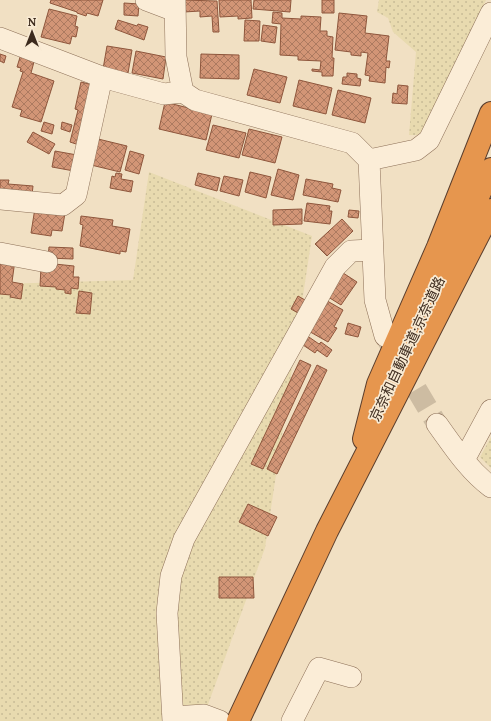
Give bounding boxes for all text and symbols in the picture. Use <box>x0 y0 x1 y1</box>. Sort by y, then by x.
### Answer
north arrow <box>12 12 52 52</box>
text: N <box>28 15 37 29</box>
street label: 京奈和自動車道;京奈道路 <box>366 274 448 424</box>

